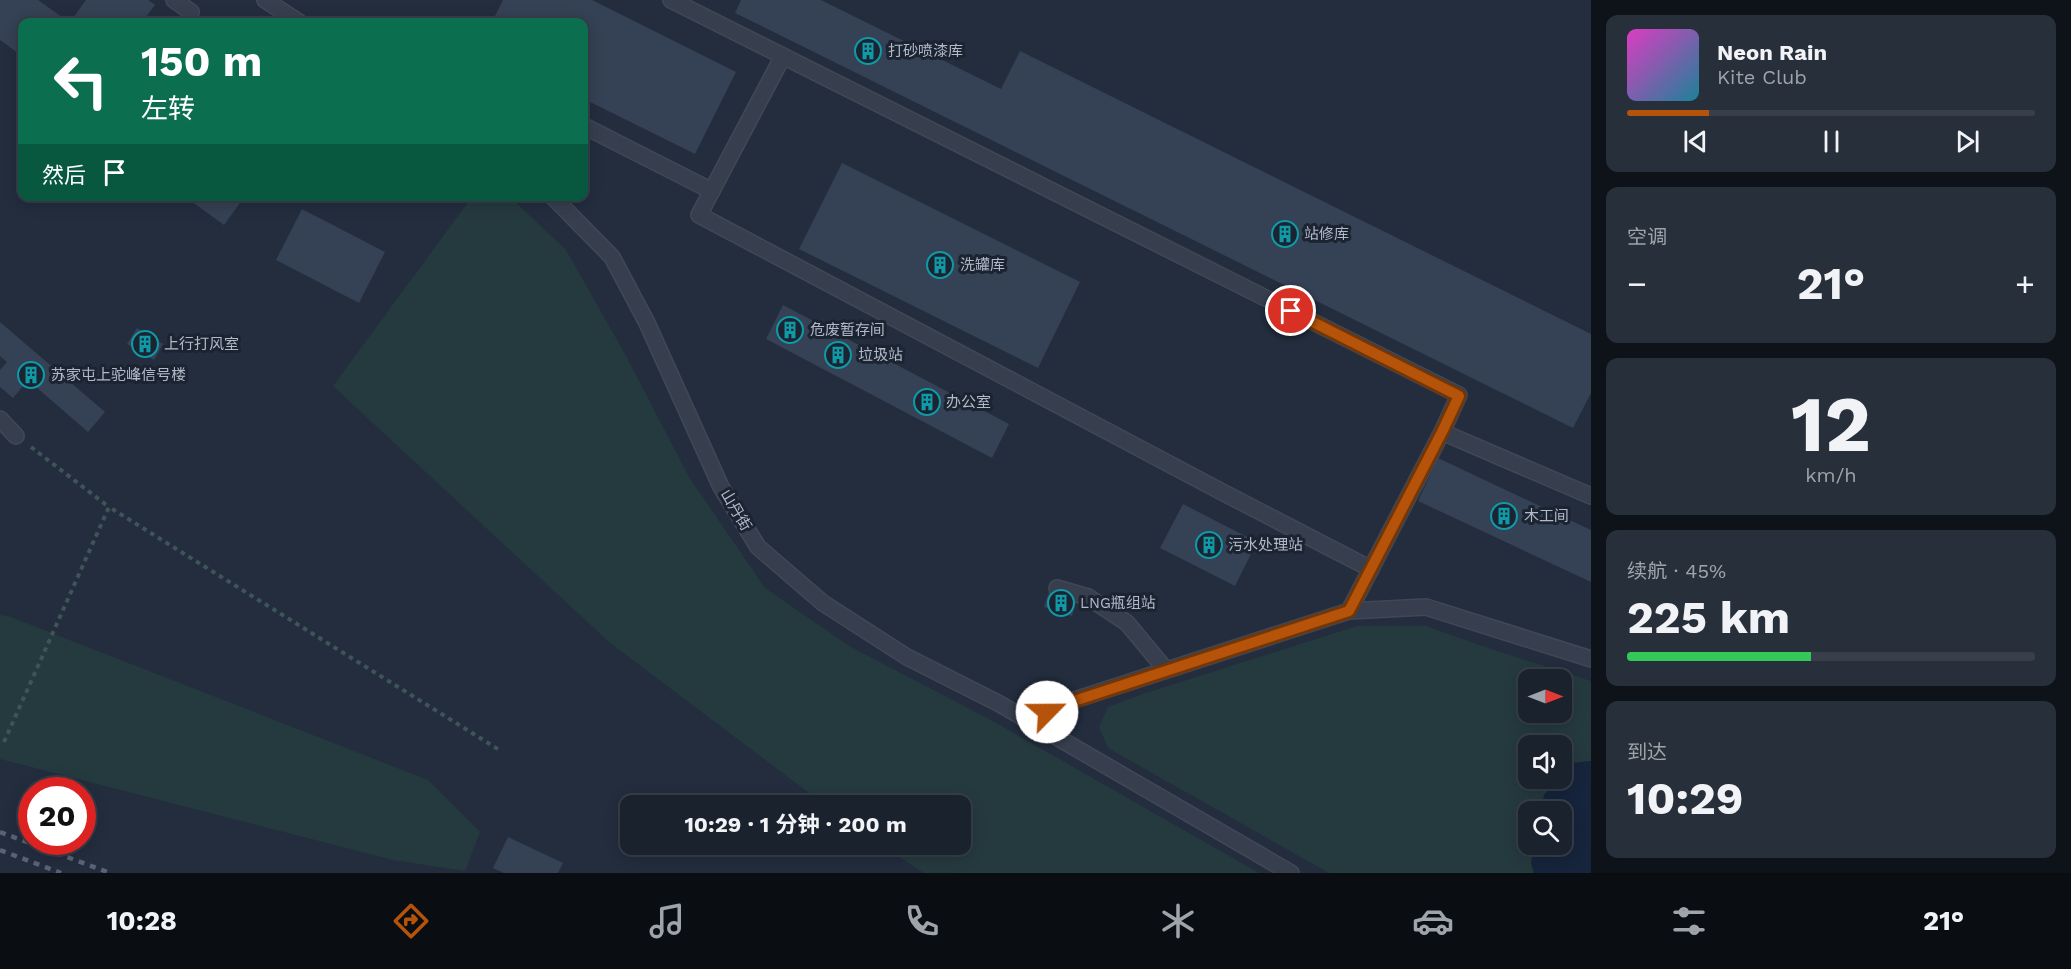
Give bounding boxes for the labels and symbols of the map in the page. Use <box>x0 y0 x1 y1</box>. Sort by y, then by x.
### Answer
building icon: 打砂喷漆库 <box>853 36 883 66</box>
place label: 打砂喷漆库 <box>888 42 963 60</box>
building icon: 站修库 <box>1270 219 1300 249</box>
place label: 站修库 <box>1304 225 1349 243</box>
building icon: 洗罐库 <box>925 250 955 280</box>
place label: 洗罐库 <box>960 256 1005 274</box>
pin <box>1265 285 1316 336</box>
building icon: 危废暂存间 <box>775 315 805 345</box>
place label: 危废暂存间 <box>810 321 885 339</box>
building icon: 上行打风室 <box>130 329 160 359</box>
place label: 上行打风室 <box>164 335 239 353</box>
building icon: 垃圾站 <box>823 340 853 370</box>
place label: 垃圾站 <box>858 346 903 364</box>
building icon: 苏家屯上驼峰信号楼 <box>16 360 46 390</box>
place label: 苏家屯上驼峰信号楼 <box>51 366 186 384</box>
building icon: 办公室 <box>912 387 942 417</box>
place label: 办公室 <box>946 393 991 411</box>
street label: 山丹街 <box>717 486 755 534</box>
building icon: 木工间 <box>1489 501 1519 531</box>
place label: 木工间 <box>1524 507 1569 525</box>
building icon: 污水处理站 <box>1194 530 1224 560</box>
place label: 污水处理站 <box>1228 536 1303 554</box>
building icon: LNG瓶组站 <box>1046 588 1076 618</box>
place label: LNG瓶组站 <box>1080 594 1156 612</box>
north arrow <box>1518 669 1572 723</box>
position arrow <box>1015 680 1079 744</box>
speed limit sign: 20 <box>18 777 96 855</box>

